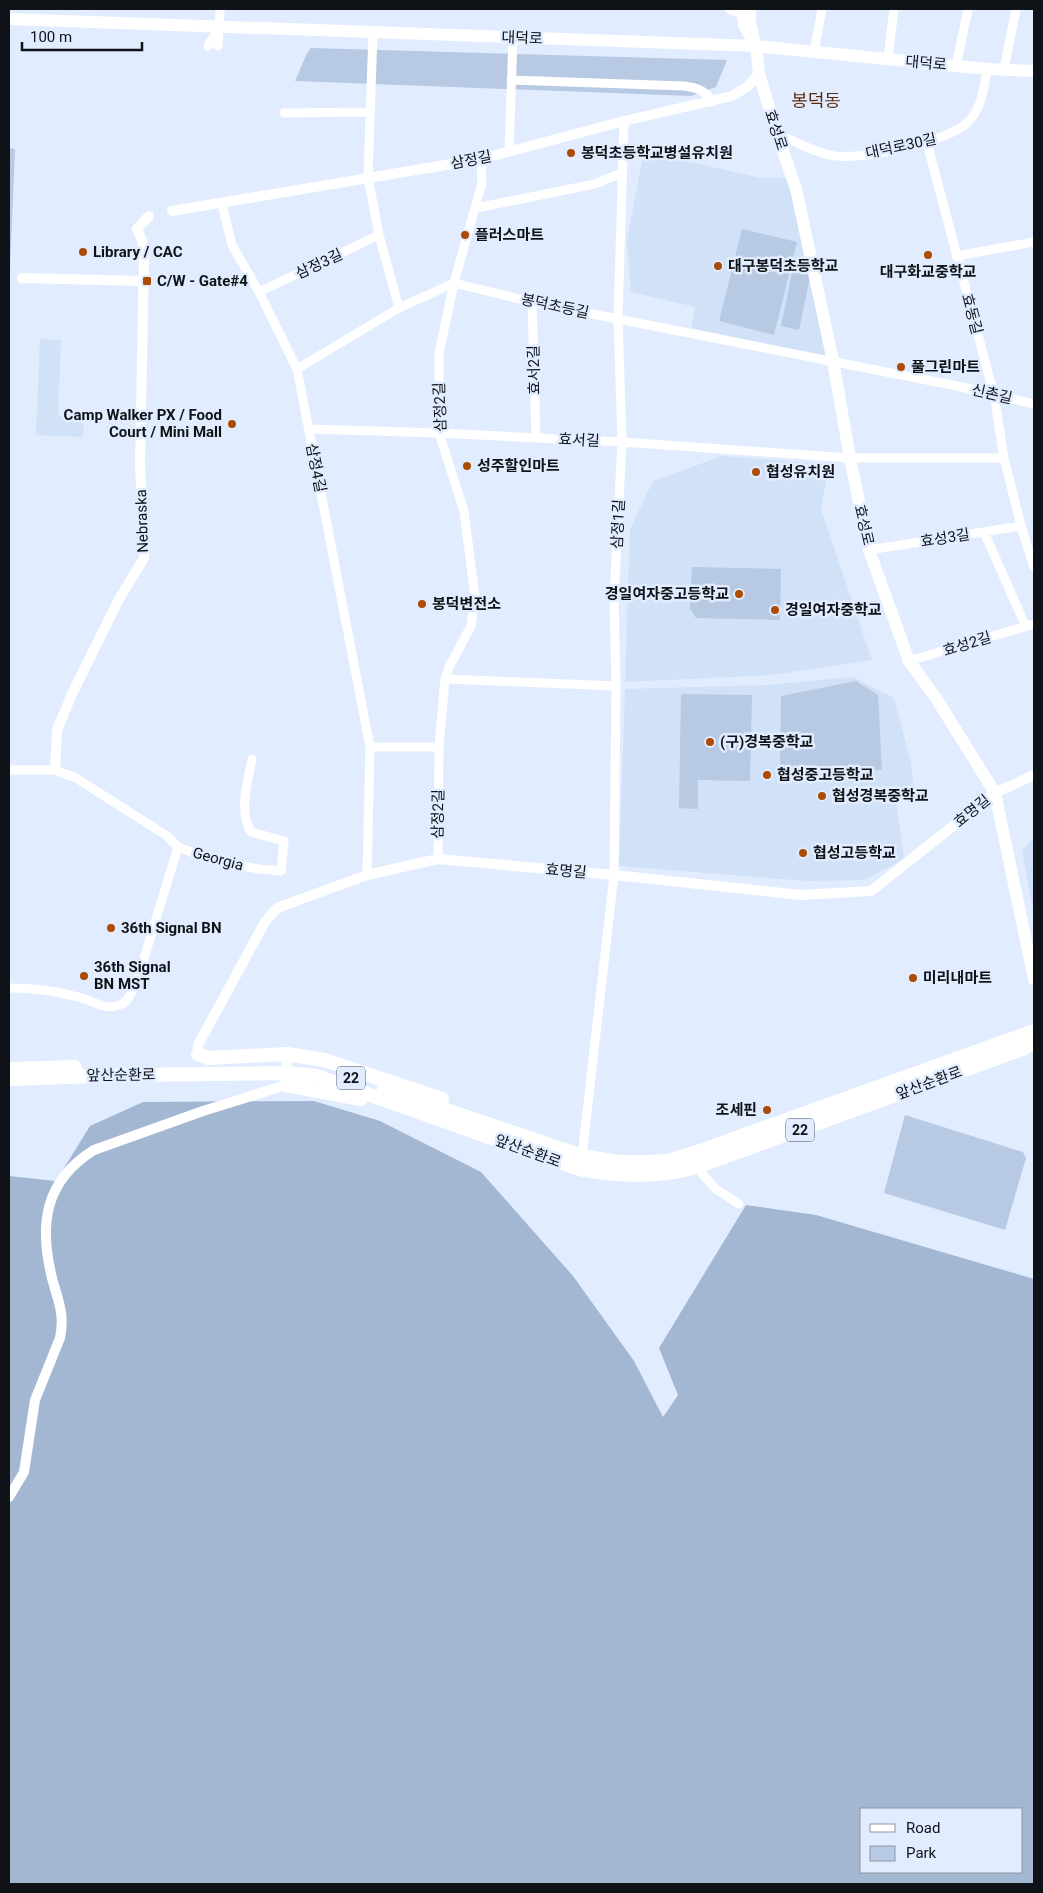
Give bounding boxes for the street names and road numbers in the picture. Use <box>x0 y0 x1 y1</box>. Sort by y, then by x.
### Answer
street label: 대덕로 <box>501 28 543 48</box>
street label: 대덕로 <box>905 52 947 74</box>
street label: 효성로 <box>761 108 791 152</box>
street label: 대덕로30길 <box>864 130 938 162</box>
street label: 삼정길 <box>449 147 493 173</box>
street label: 삼정3길 <box>293 245 345 283</box>
street label: 봉덕초등길 <box>519 290 591 322</box>
street label: 효동길 <box>958 292 986 336</box>
street label: 효서2길 <box>525 345 543 395</box>
street label: 신촌길 <box>970 381 1014 407</box>
street label: 삼정2길 <box>430 382 450 432</box>
street label: 효서길 <box>558 430 600 450</box>
street label: 삼정4길 <box>302 442 330 494</box>
street label: Nebraska <box>132 489 152 553</box>
street label: 삼정1길 <box>608 499 628 549</box>
street label: 효성로 <box>851 503 877 547</box>
street label: 효성3길 <box>919 525 971 551</box>
street label: 효성2길 <box>941 628 993 660</box>
street label: 삼정2길 <box>429 789 447 839</box>
street label: 효명길 <box>950 791 994 831</box>
street label: Georgia <box>191 844 245 874</box>
street label: 효명길 <box>545 860 587 882</box>
street label: 앞산순환로 <box>893 1063 965 1103</box>
street label: 앞산순환로 <box>86 1065 156 1085</box>
road number: 22 <box>337 1066 365 1090</box>
road number: 22 <box>786 1118 814 1142</box>
street label: 앞산순환로 <box>492 1131 564 1171</box>

